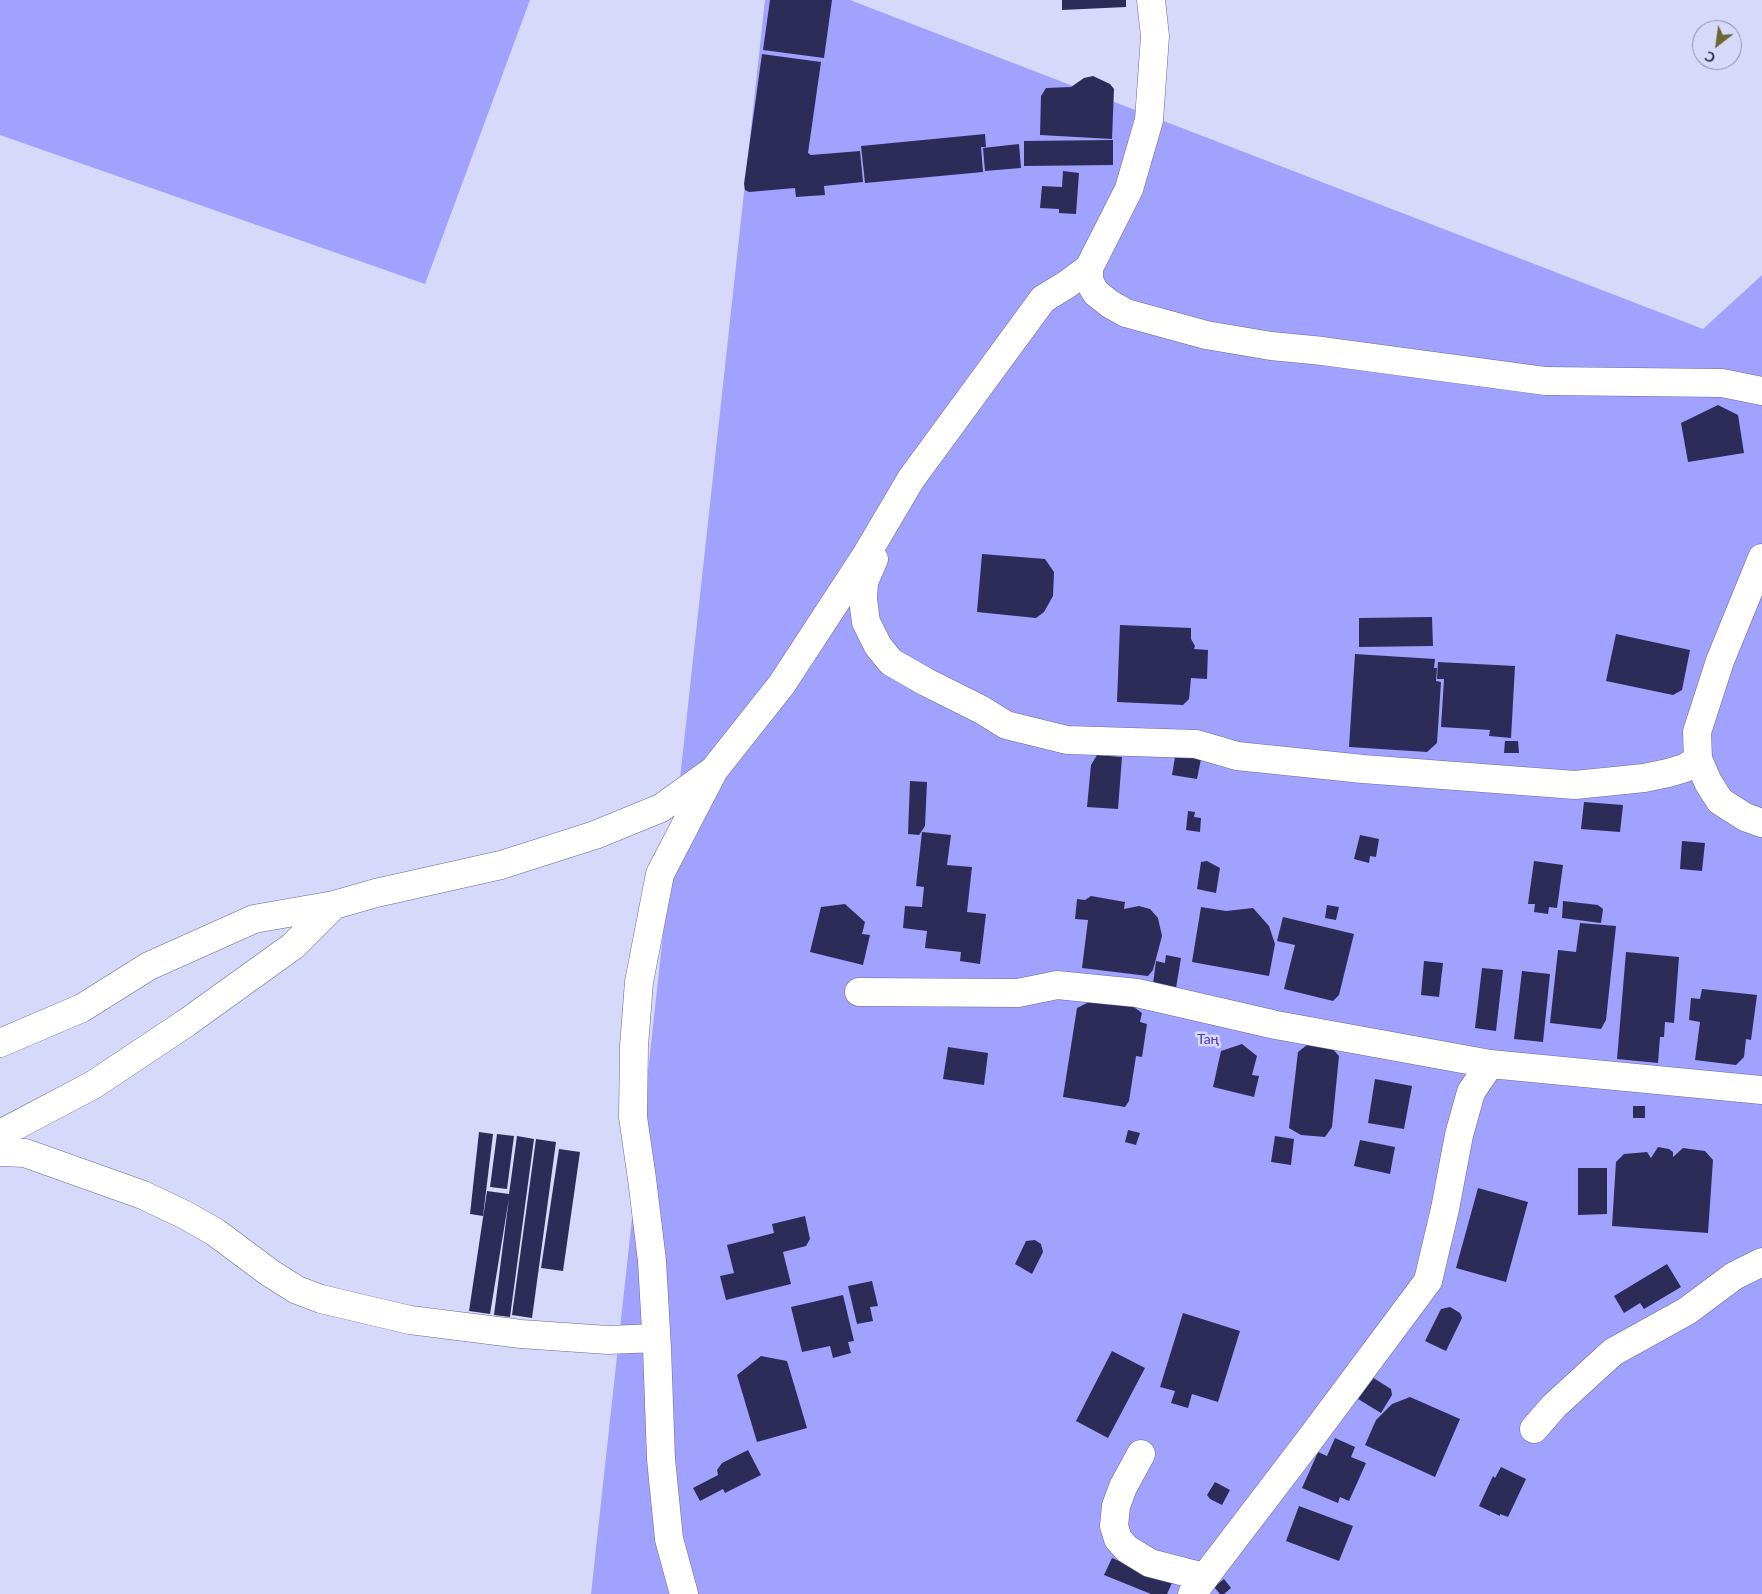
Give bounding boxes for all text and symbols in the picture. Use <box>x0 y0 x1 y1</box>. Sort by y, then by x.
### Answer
north arrow <box>1692 20 1742 70</box>
text: С <box>1701 48 1718 67</box>
park label: Таң <box>1197 1031 1219 1047</box>

